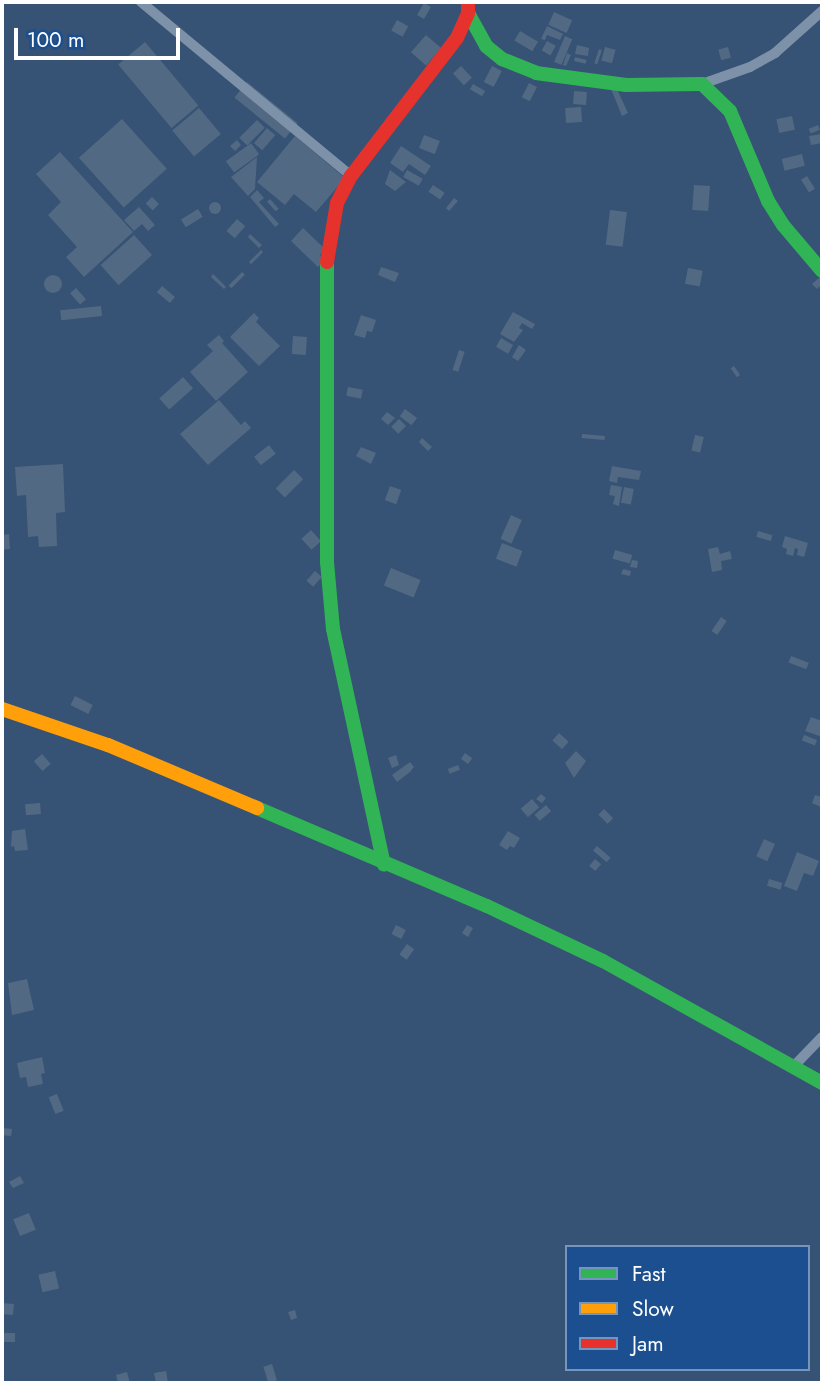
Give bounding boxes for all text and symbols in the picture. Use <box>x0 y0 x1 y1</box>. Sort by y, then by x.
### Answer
scale bar <box>18 14 184 58</box>
text: 100 m <box>27 25 84 55</box>
legend <box>565 1245 810 1371</box>
text: Fast <box>632 1259 665 1289</box>
text: Slow <box>632 1294 674 1324</box>
text: Jam <box>632 1329 664 1359</box>

